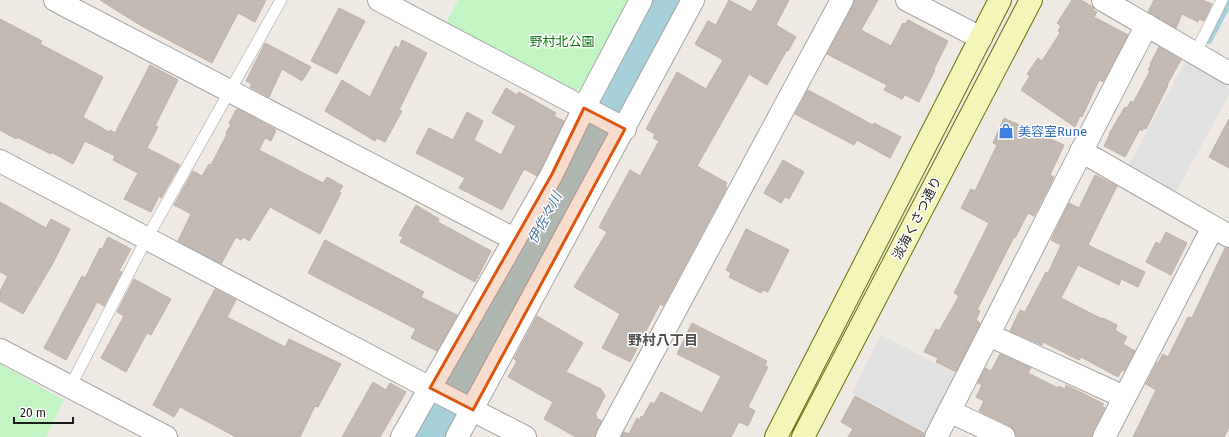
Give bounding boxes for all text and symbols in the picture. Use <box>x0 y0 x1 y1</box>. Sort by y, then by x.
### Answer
park label: 野村北公園 <box>529 34 595 49</box>
shop icon: 美容室Rune <box>997 122 1015 140</box>
place label: 美容室Rune <box>1018 124 1087 139</box>
street label: 淡海くさつ通り <box>890 174 944 262</box>
water label: 伊佐々川 <box>524 188 567 247</box>
district label: 野村八丁目 <box>628 332 698 349</box>
scale bar <box>14 399 73 425</box>
text: 20 m <box>20 406 46 420</box>

